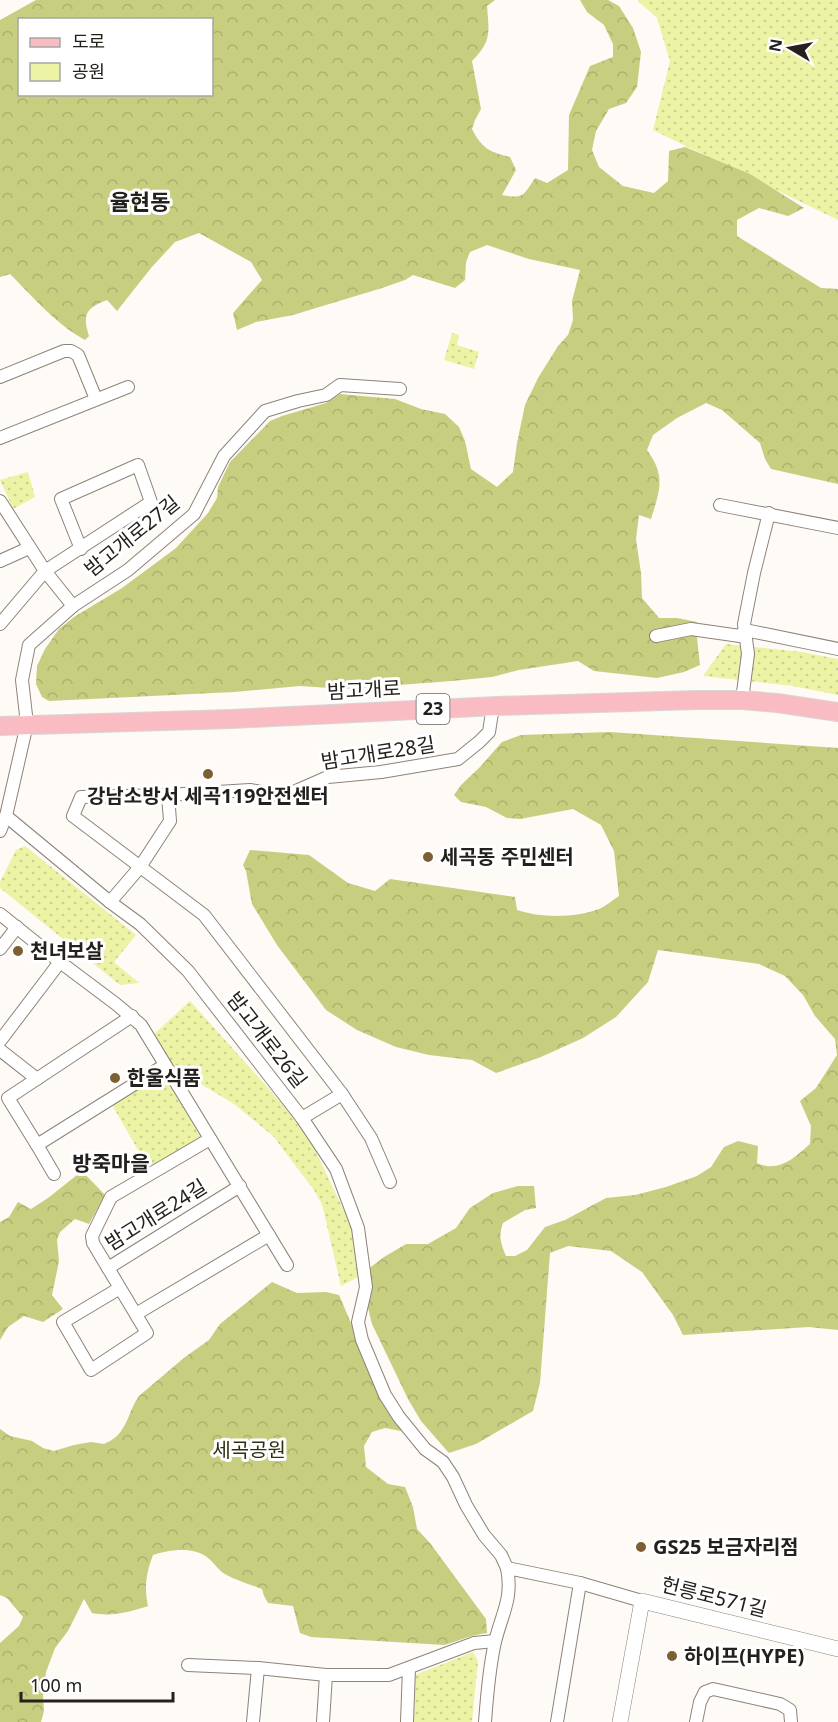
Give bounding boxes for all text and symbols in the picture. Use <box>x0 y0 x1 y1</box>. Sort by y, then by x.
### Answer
legend <box>18 18 213 96</box>
north arrow <box>760 18 820 78</box>
text: 도로 <box>72 29 105 53</box>
text: N <box>763 37 787 54</box>
text: 공원 <box>72 59 105 83</box>
district label: 율현동 <box>110 186 170 216</box>
street label: 밤고개로27길 <box>79 489 185 582</box>
street label: 밤고개로 <box>327 674 401 705</box>
road number: 23 <box>416 694 450 724</box>
street label: 밤고개로28길 <box>319 730 437 775</box>
marker: 강남소방서 세곡119안전센터 <box>201 767 215 781</box>
place label: 강남소방서 세곡119안전센터 <box>87 782 329 809</box>
place label: 세곡동 주민센터 <box>440 843 574 870</box>
marker: 세곡동 주민센터 <box>421 850 435 864</box>
place label: 천녀보살 <box>30 937 104 964</box>
marker: 천녀보살 <box>11 944 25 958</box>
street label: 밤고개로26길 <box>221 986 313 1093</box>
place label: 한울식품 <box>127 1064 201 1091</box>
marker: 한울식품 <box>108 1071 122 1085</box>
district label: 방죽마을 <box>72 1149 150 1177</box>
street label: 밤고개로24길 <box>100 1173 212 1256</box>
park label: 세곡공원 <box>212 1436 286 1463</box>
place label: GS25 보금자리점 <box>653 1533 799 1560</box>
marker: GS25 보금자리점 <box>634 1540 648 1554</box>
street label: 헌릉로571길 <box>658 1570 770 1623</box>
place label: 하이프(HYPE) <box>684 1642 804 1669</box>
marker: 하이프(HYPE) <box>665 1649 679 1663</box>
scale bar <box>21 1665 172 1703</box>
text: 100 m <box>30 1673 82 1697</box>

